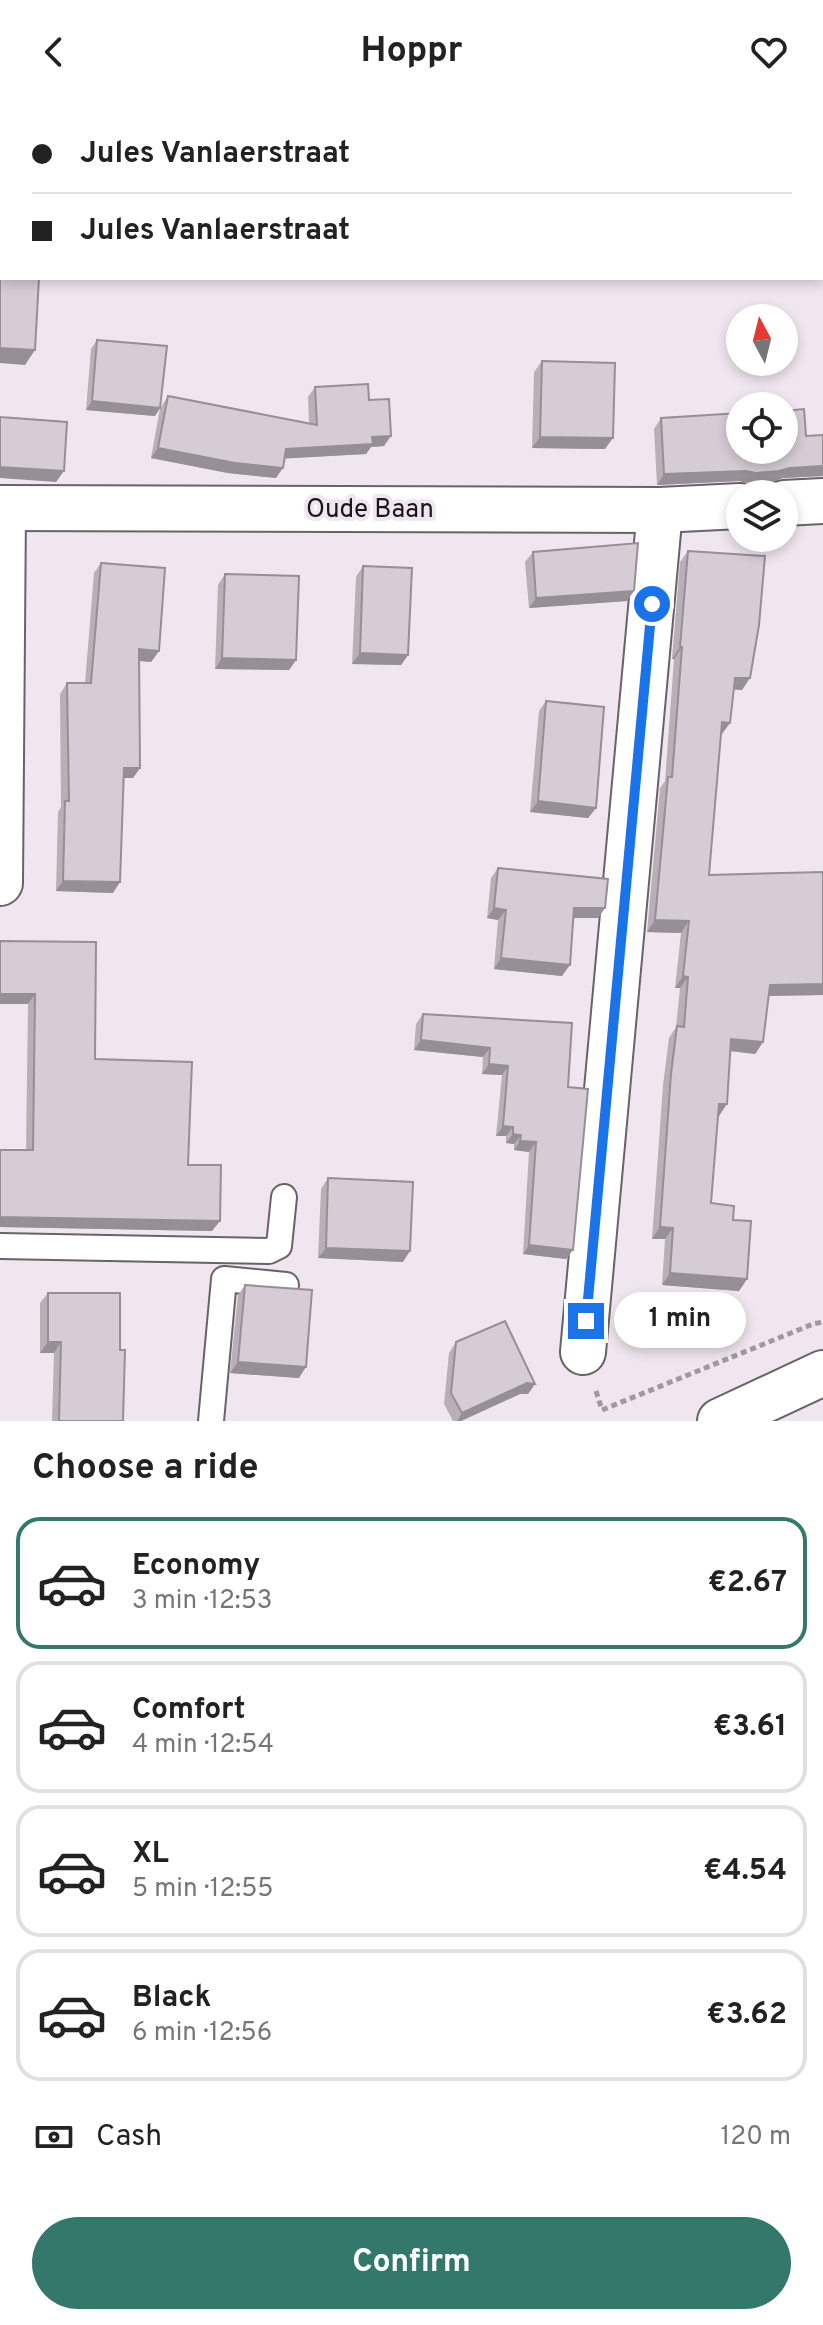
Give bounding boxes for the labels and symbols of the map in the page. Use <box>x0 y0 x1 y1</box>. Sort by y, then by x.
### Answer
north arrow <box>726 304 798 376</box>
street label: Oude Baan <box>306 494 434 527</box>
route start <box>634 586 670 622</box>
callout: 1 min <box>614 1293 746 1349</box>
route end <box>568 1303 604 1339</box>

